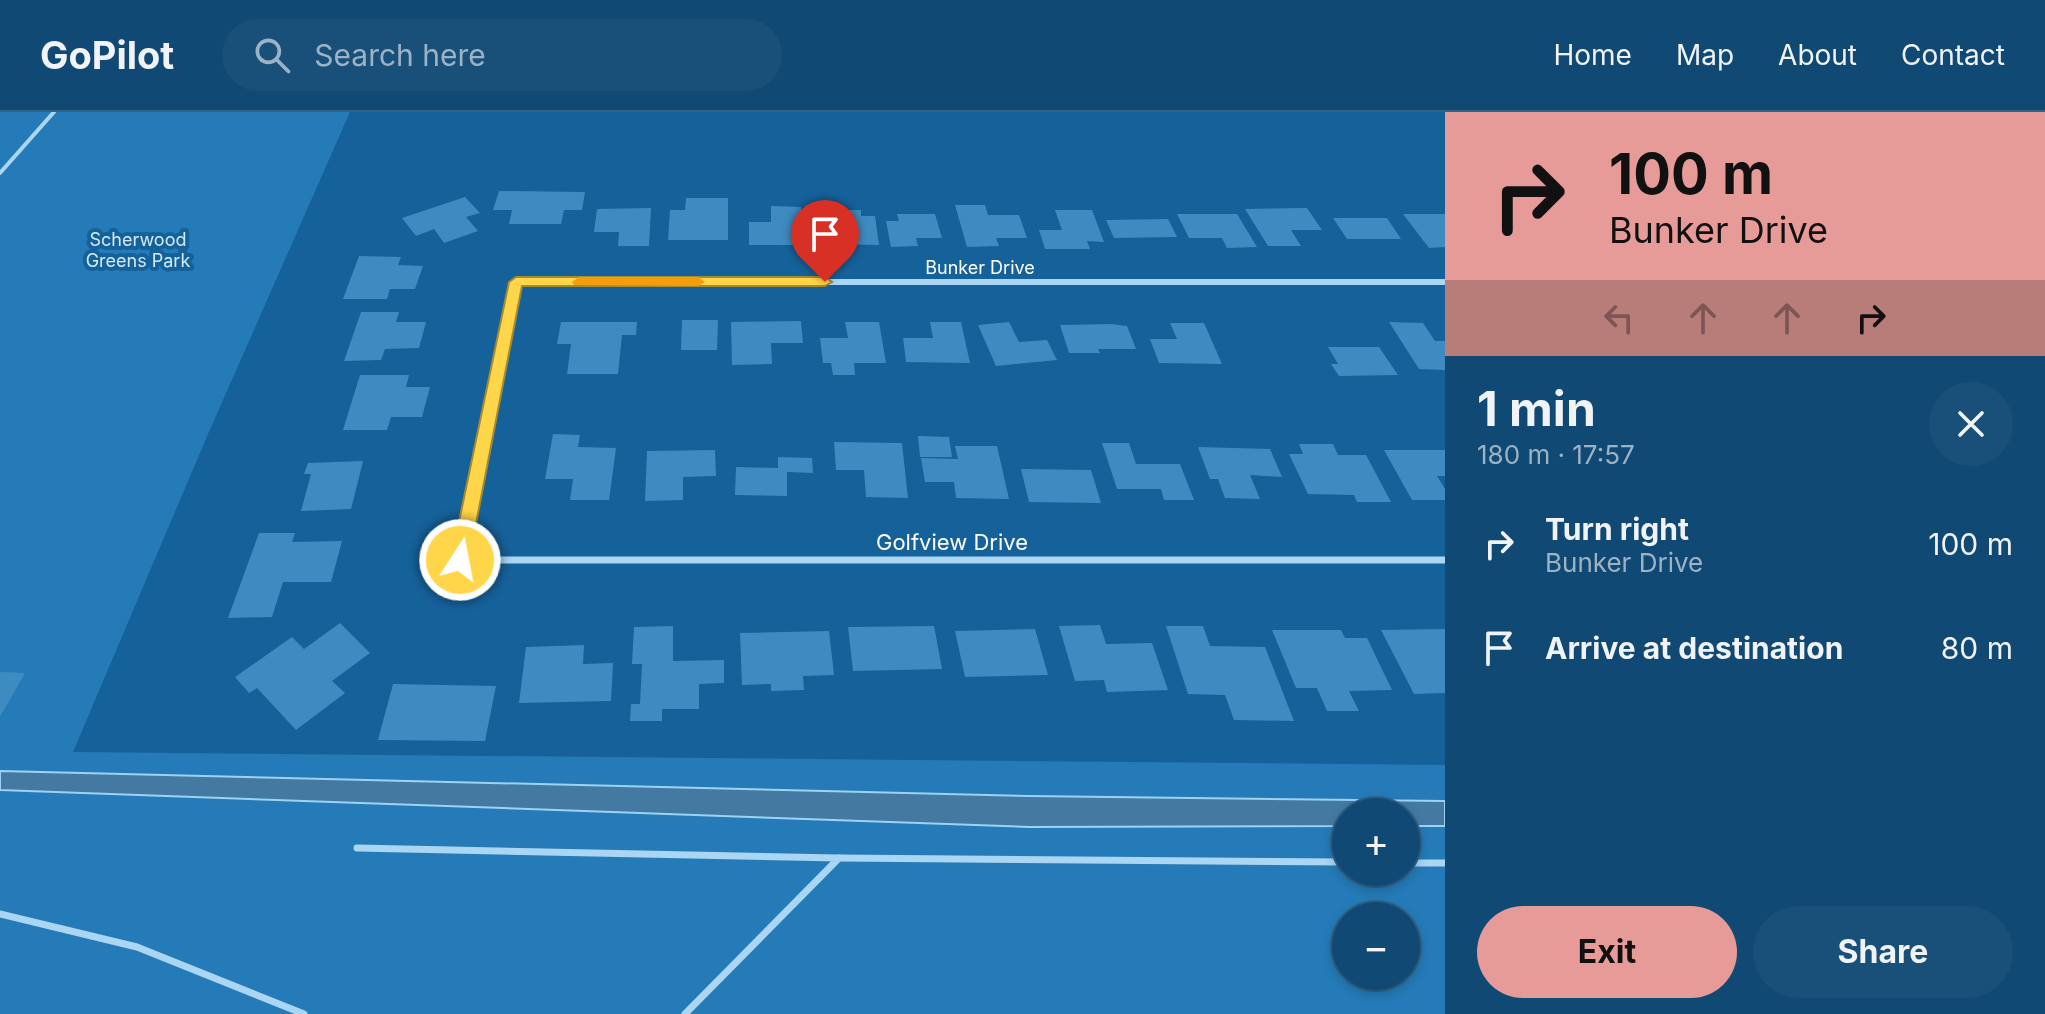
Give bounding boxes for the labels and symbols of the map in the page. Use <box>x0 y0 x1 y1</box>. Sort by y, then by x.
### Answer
pin <box>791 200 859 282</box>
park label: Scherwood Greens Park <box>86 229 190 271</box>
street label: Bunker Drive <box>925 257 1035 278</box>
position arrow <box>418 518 502 602</box>
street label: Golfview Drive <box>876 529 1028 555</box>

